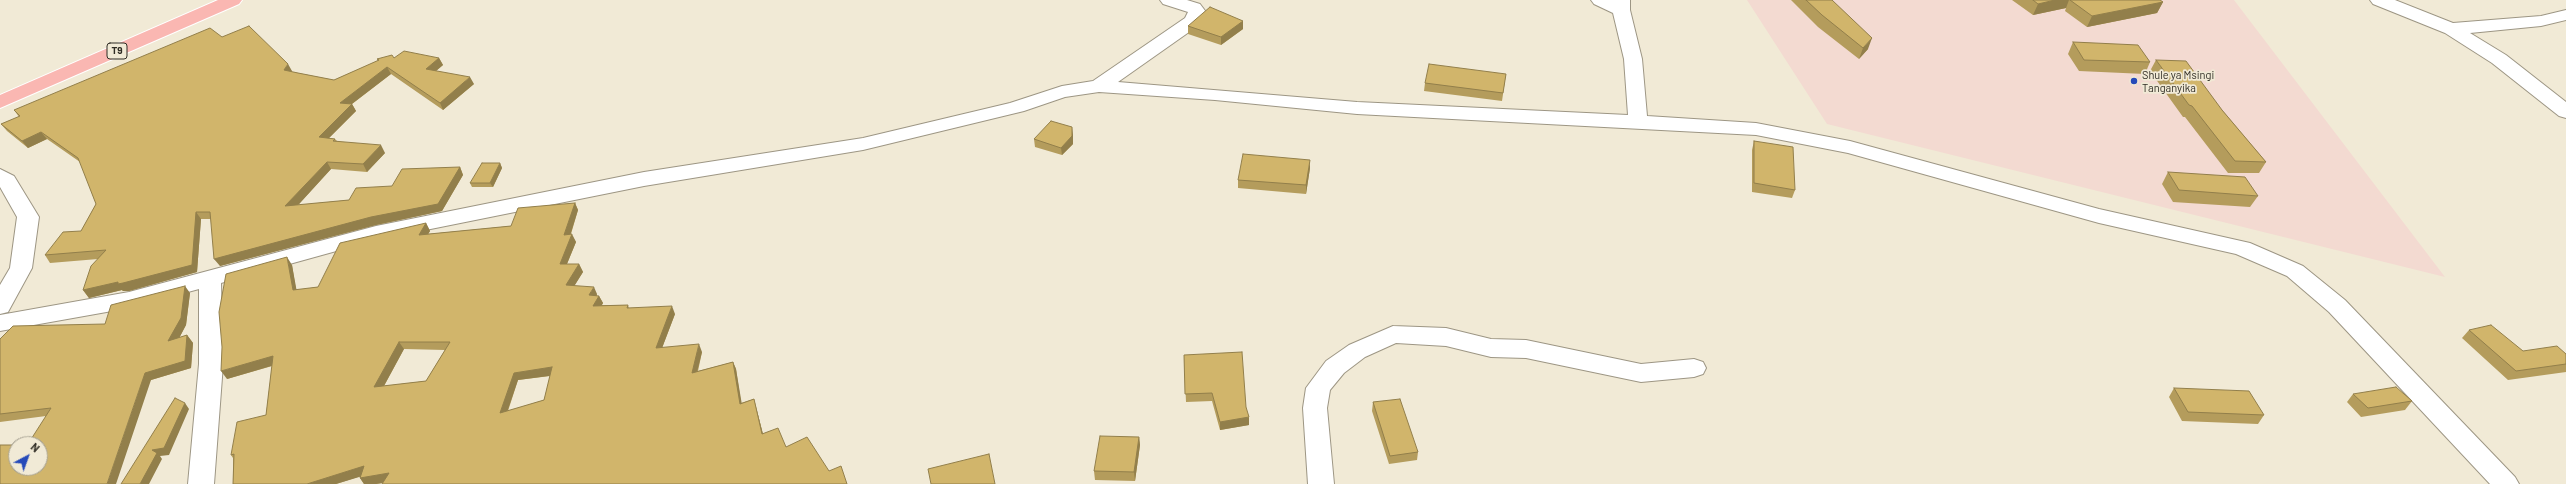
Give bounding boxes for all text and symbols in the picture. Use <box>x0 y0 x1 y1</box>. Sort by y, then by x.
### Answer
road number: T9 <box>107 43 127 59</box>
place label: Shule ya Msingi Tanganyika <box>2142 68 2214 94</box>
marker: Shule ya Msingi Tanganyika <box>2129 76 2139 86</box>
north arrow <box>8 436 48 476</box>
text: N <box>29 440 43 455</box>

